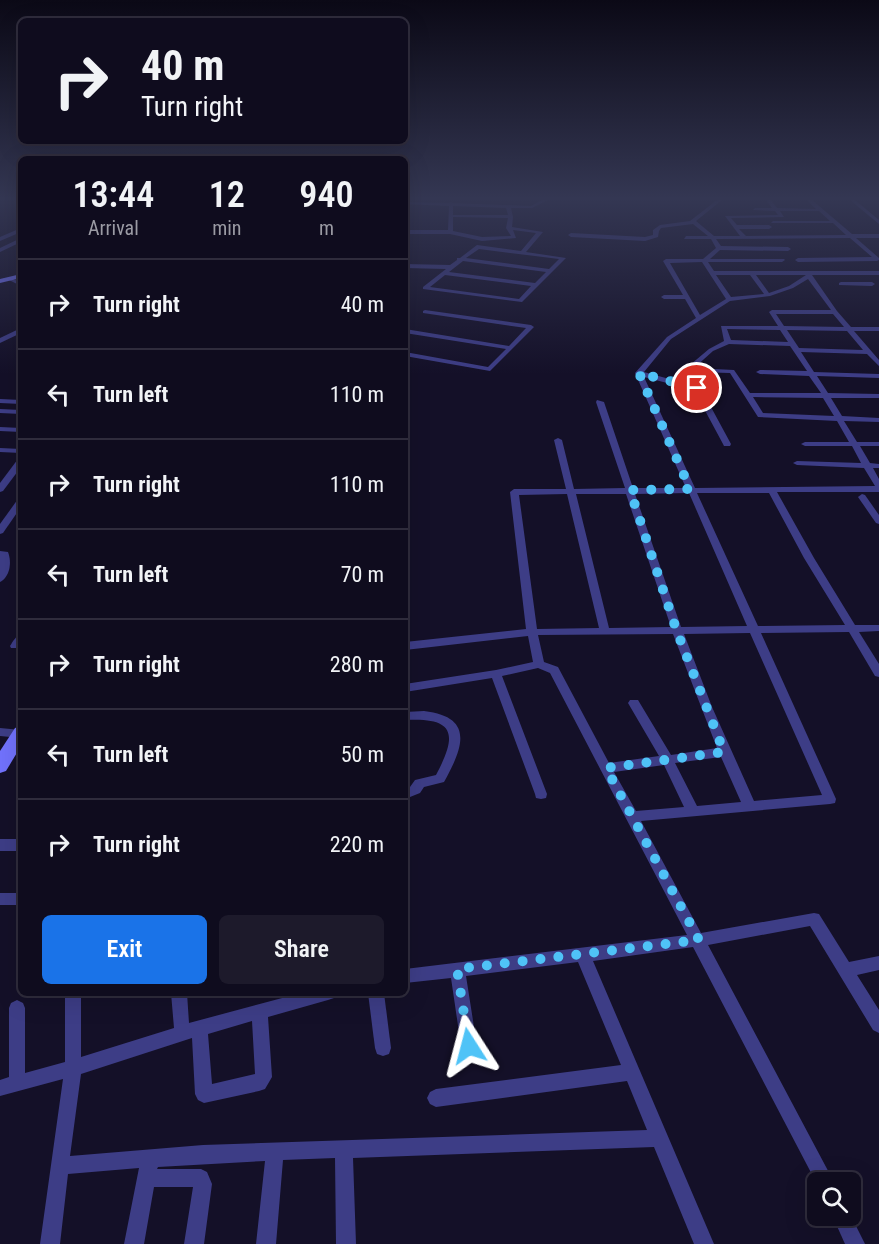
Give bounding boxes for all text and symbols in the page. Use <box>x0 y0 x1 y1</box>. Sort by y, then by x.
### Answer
text: 40 m <box>141 41 224 90</box>
icon: right <box>42 42 120 120</box>
text: Turn right <box>141 91 243 123</box>
text: 13:44 <box>72 174 154 216</box>
text: 12 <box>209 174 245 216</box>
text: 940 <box>299 174 354 216</box>
text: Arrival <box>88 216 139 240</box>
text: min <box>212 216 241 240</box>
text: m <box>319 216 334 240</box>
icon: right <box>42 288 75 321</box>
text: Turn right <box>93 292 180 317</box>
text: 40 m <box>341 292 384 317</box>
pin <box>671 362 722 413</box>
icon: arrive <box>680 371 713 404</box>
icon: left <box>42 378 75 411</box>
text: Turn left <box>93 382 168 407</box>
text: 110 m <box>330 382 384 407</box>
icon: right <box>42 468 75 501</box>
text: Turn right <box>93 472 180 497</box>
text: 110 m <box>330 472 384 497</box>
icon: left <box>42 558 75 591</box>
text: Turn left <box>93 562 168 587</box>
text: 70 m <box>341 562 384 587</box>
icon: right <box>42 648 75 681</box>
text: Turn right <box>93 652 180 677</box>
text: 280 m <box>330 652 384 677</box>
icon: left <box>42 738 75 771</box>
text: Turn left <box>93 742 168 767</box>
text: 50 m <box>341 742 384 767</box>
icon: right <box>42 828 75 861</box>
text: Turn right <box>93 832 180 857</box>
text: 220 m <box>330 832 384 857</box>
button: Exit <box>42 915 207 984</box>
button: Share <box>219 915 384 984</box>
position arrow <box>437 1014 501 1078</box>
map controls <box>807 1172 861 1226</box>
button: search <box>807 1172 861 1226</box>

